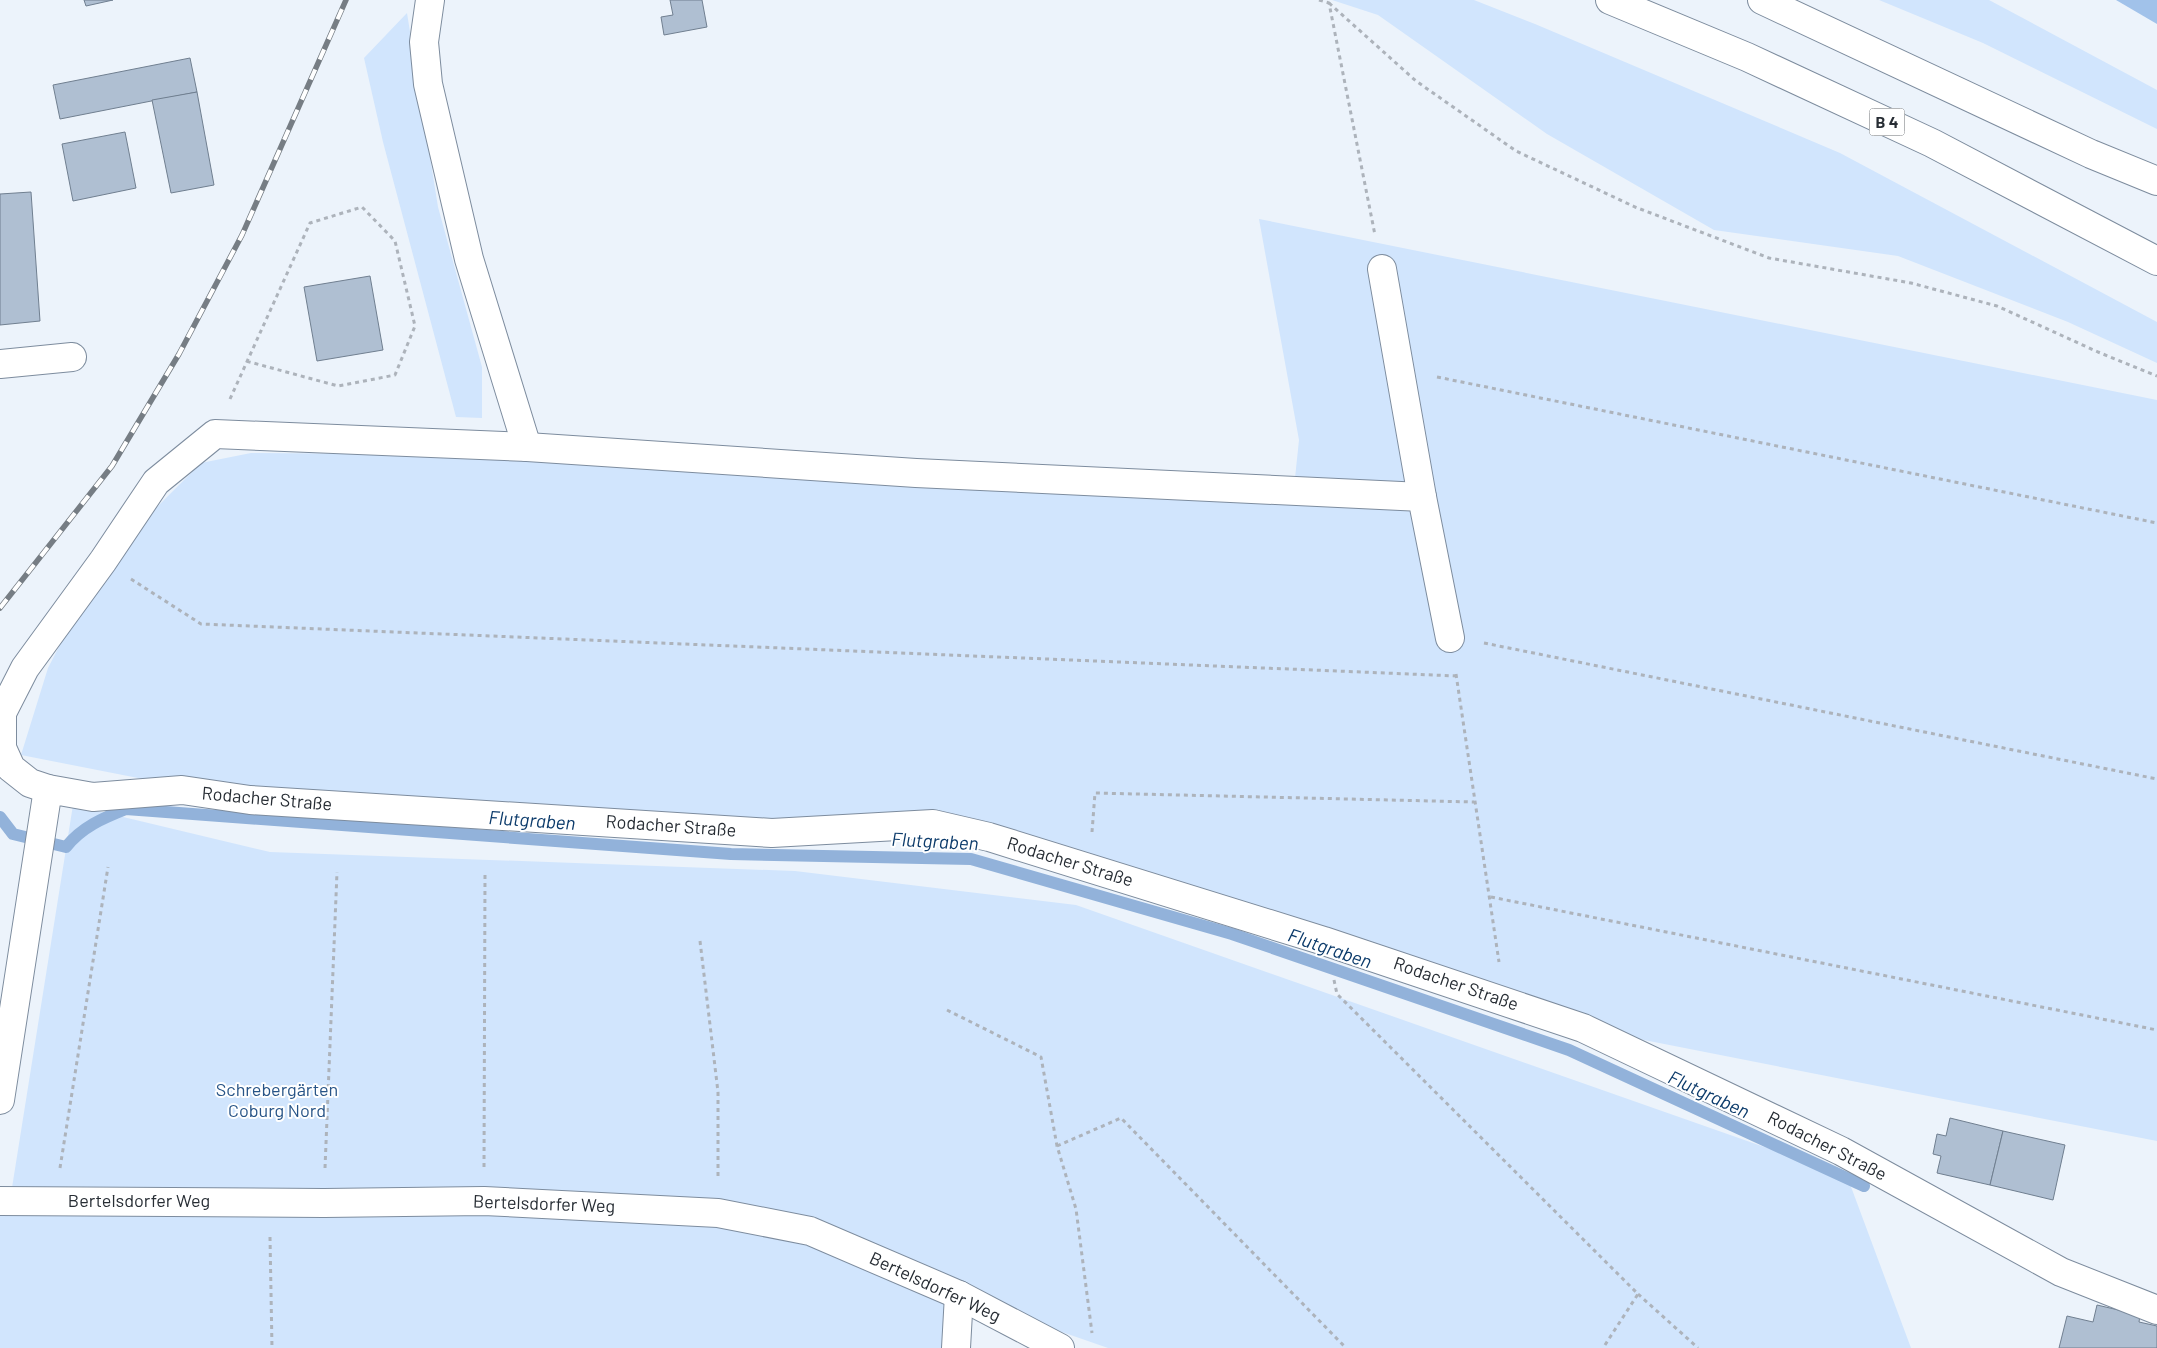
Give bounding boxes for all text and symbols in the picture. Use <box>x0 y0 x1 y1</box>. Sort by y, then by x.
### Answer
road number: B 4 <box>1870 108 1904 136</box>
street label: Rodacher Straße <box>201 781 333 815</box>
water label: Flutgraben <box>488 805 576 834</box>
street label: Rodacher Straße <box>605 809 737 841</box>
water label: Flutgraben <box>891 827 979 854</box>
street label: Rodacher Straße <box>1004 831 1136 891</box>
water label: Flutgraben <box>1285 922 1375 973</box>
street label: Rodacher Straße <box>1391 951 1522 1015</box>
water label: Flutgraben <box>1665 1065 1754 1122</box>
park label: Schrebergärten Coburg Nord <box>216 1078 338 1121</box>
street label: Rodacher Straße <box>1764 1106 1891 1185</box>
street label: Bertelsdorfer Weg <box>68 1189 210 1211</box>
street label: Bertelsdorfer Weg <box>473 1190 616 1216</box>
street label: Bertelsdorfer Weg <box>866 1246 1005 1326</box>

